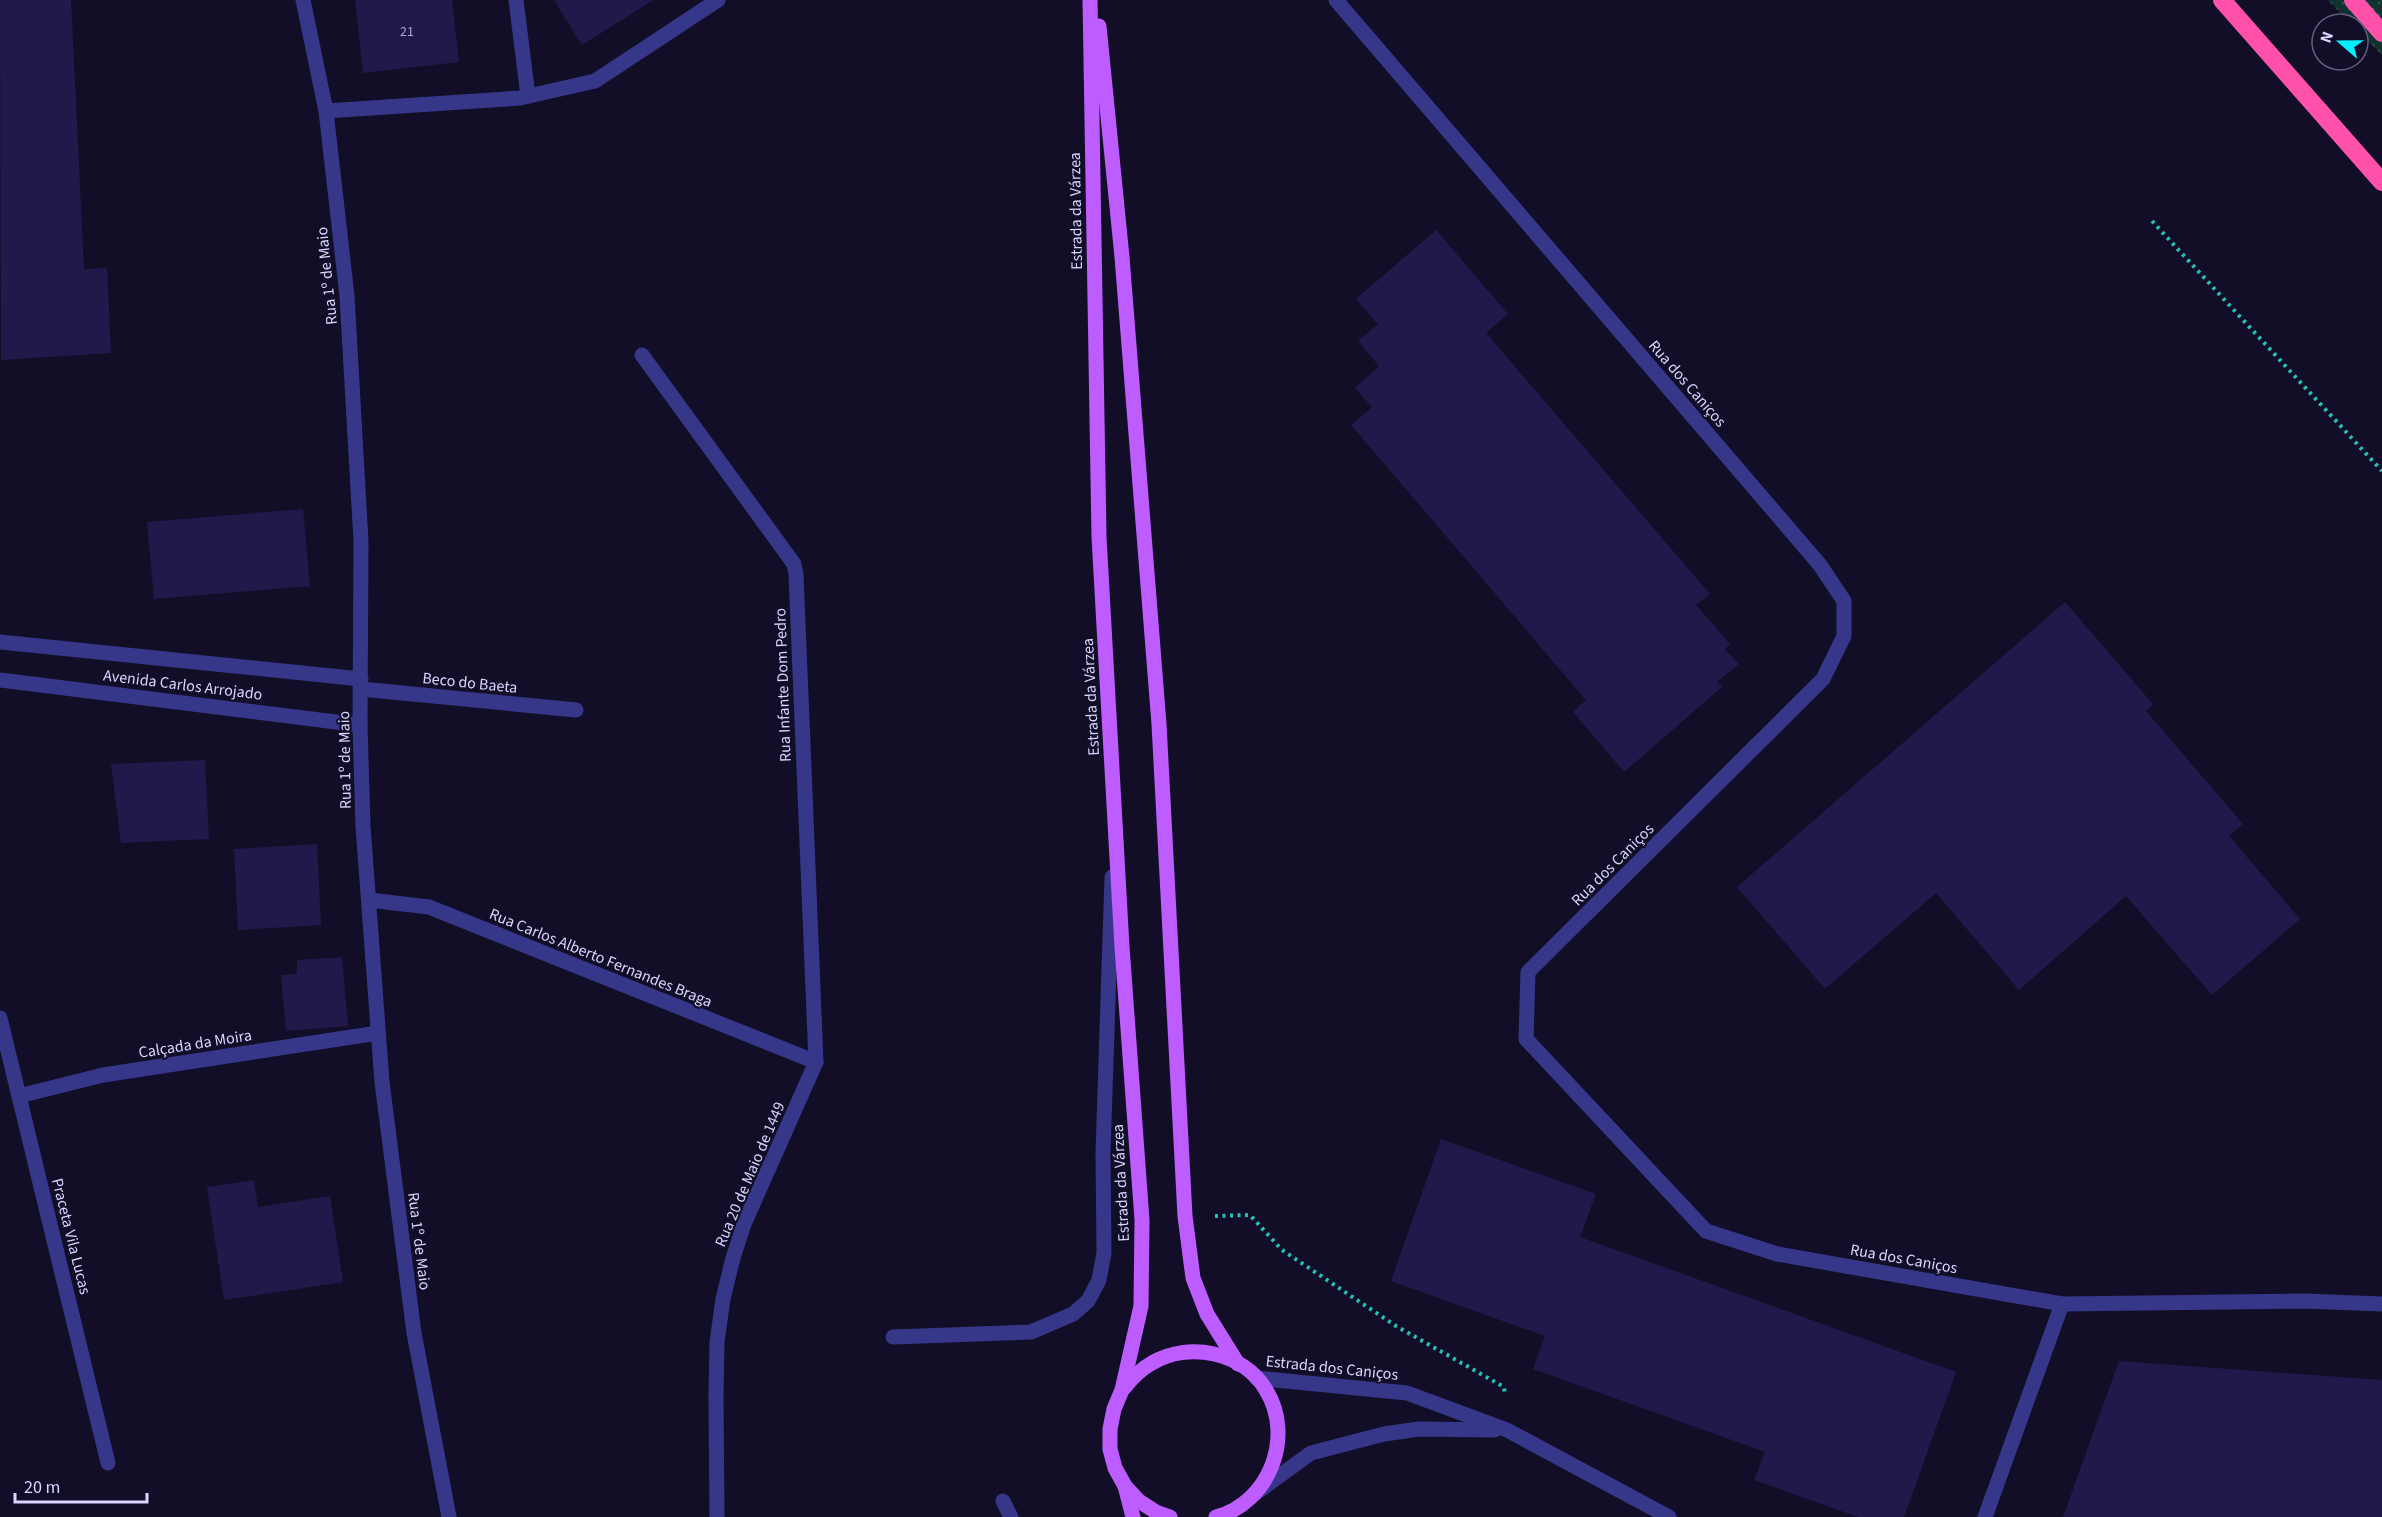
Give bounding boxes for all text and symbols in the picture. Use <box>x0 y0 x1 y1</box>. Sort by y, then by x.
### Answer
north arrow <box>2310 12 2370 72</box>
house number: 21 <box>400 22 414 42</box>
text: N <box>2315 28 2339 46</box>
street label: Estrada da Várzea <box>1064 152 1088 270</box>
street label: Rua 1º de Maio <box>311 226 343 326</box>
street label: Rua dos Caniços <box>1643 335 1731 432</box>
street label: Rua Infante Dom Pedro <box>769 608 797 762</box>
street label: Estrada da Várzea <box>1077 638 1105 756</box>
street label: Avenida Carlos Arrojado <box>102 664 264 706</box>
street label: Beco do Baeta <box>421 667 518 699</box>
street label: Rua 1º de Maio <box>333 711 357 809</box>
street label: Rua dos Caniços <box>1567 818 1659 911</box>
street label: Rua Carlos Alberto Fernandes Braga <box>486 903 715 1013</box>
street label: Calçada da Moira <box>137 1024 253 1064</box>
street label: Rua 20 de Maio de 1449 <box>709 1098 790 1250</box>
street label: Estrada da Várzea <box>1107 1124 1135 1242</box>
street label: Praceta Vila Lucas <box>46 1176 96 1297</box>
street label: Rua 1º de Maio <box>402 1191 436 1291</box>
street label: Rua dos Caniços <box>1848 1239 1960 1279</box>
street label: Estrada dos Caniços <box>1265 1350 1400 1386</box>
scale bar <box>15 1466 147 1504</box>
text: 20 m <box>24 1475 60 1500</box>

